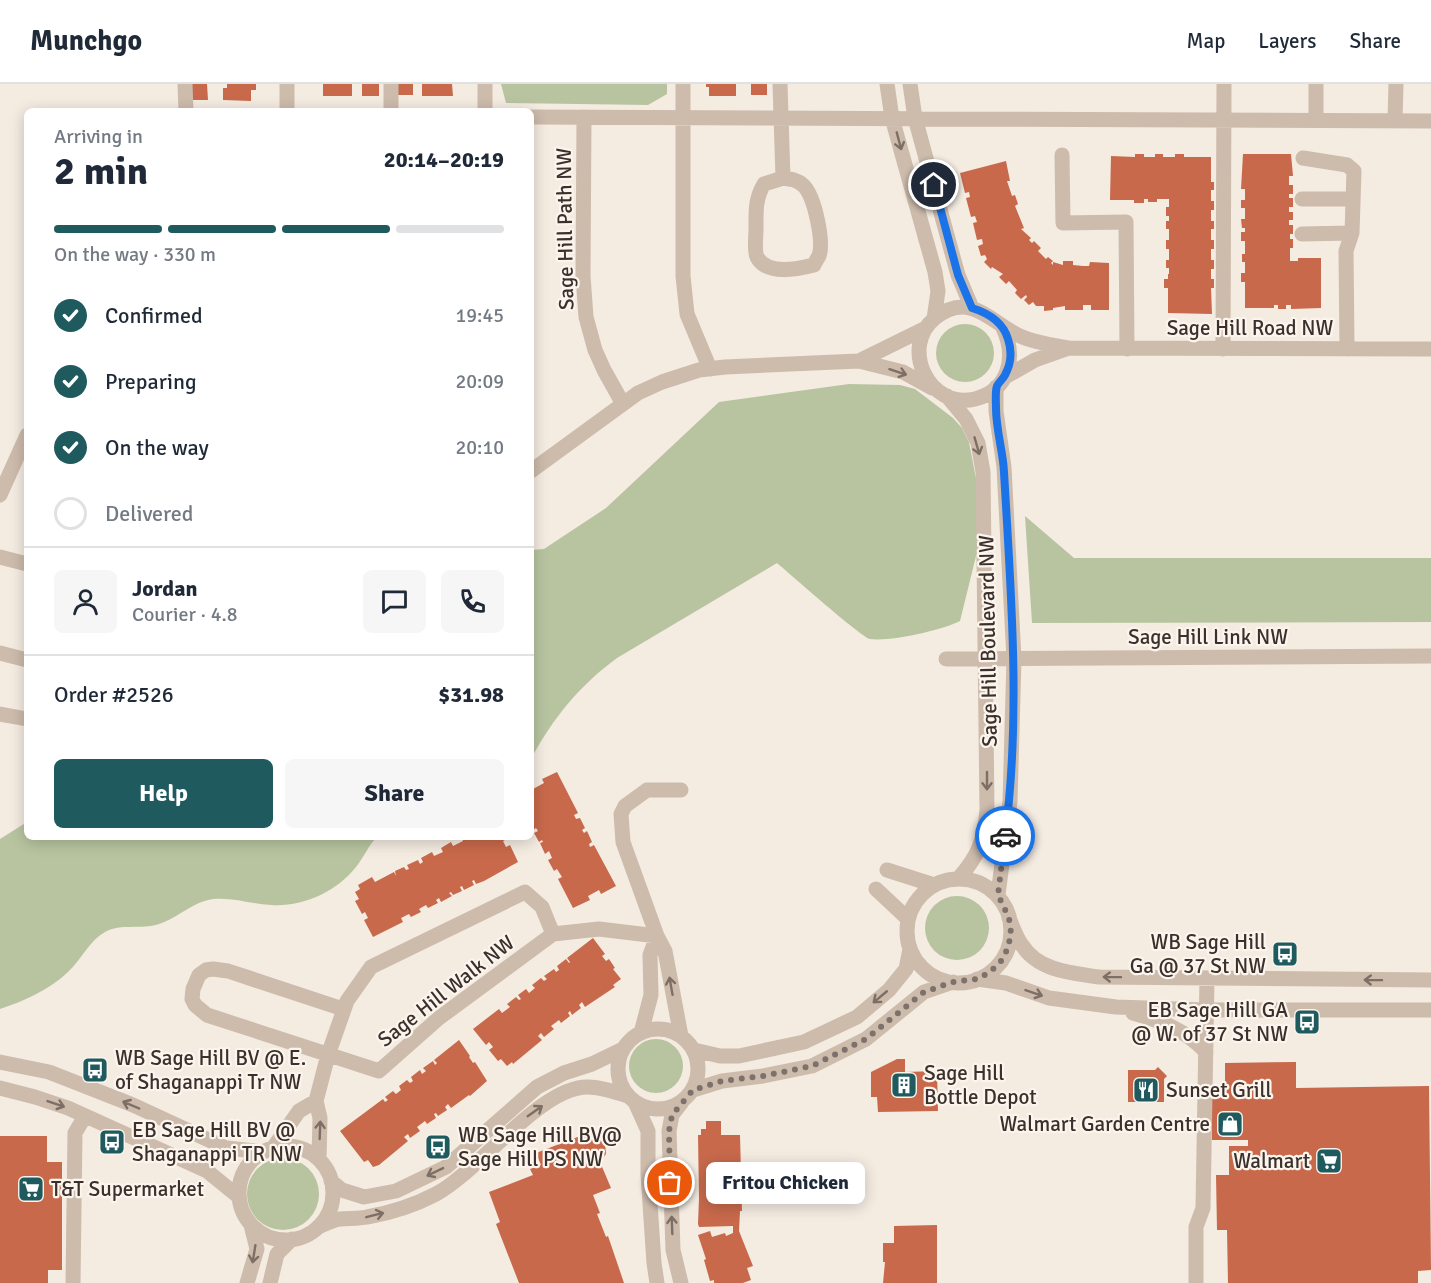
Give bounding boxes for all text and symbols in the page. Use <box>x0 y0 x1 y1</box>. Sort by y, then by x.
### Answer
text: Munchgo <box>30 24 142 58</box>
text: Map <box>1187 28 1225 54</box>
text: Layers <box>1258 28 1316 54</box>
text: Share <box>1349 28 1401 54</box>
text: Arriving in <box>54 124 143 149</box>
one-way arrow <box>894 131 905 150</box>
text: 20:14–20:19 <box>384 146 504 173</box>
text: 2 min <box>54 147 148 195</box>
street label: Sage Hill Path NW <box>551 147 579 310</box>
pin <box>908 159 959 210</box>
icon: home <box>917 168 950 201</box>
text: On the way · 330 m <box>54 242 216 267</box>
icon: check <box>54 299 87 332</box>
text: Confirmed <box>105 302 203 329</box>
text: 19:45 <box>455 303 504 328</box>
street label: Sage Hill Road NW <box>1167 315 1334 341</box>
icon: check <box>54 365 87 398</box>
one-way arrow <box>888 367 907 378</box>
text: Preparing <box>105 368 197 395</box>
text: 20:09 <box>455 369 504 394</box>
icon: check <box>54 431 87 464</box>
text: On the way <box>105 434 209 461</box>
text: 20:10 <box>455 435 504 460</box>
one-way arrow <box>973 436 984 455</box>
text: Delivered <box>105 500 193 527</box>
street label: Sage Hill Boulevard NW <box>973 535 1003 747</box>
button: person <box>54 570 117 633</box>
button: chat <box>363 570 426 633</box>
button: phone <box>441 570 504 633</box>
text: Jordan <box>132 575 198 602</box>
text: Courier · 4.8 <box>132 602 238 627</box>
street label: Sage Hill Link NW <box>1128 624 1288 650</box>
text: Order #2526 <box>54 681 174 708</box>
text: $31.98 <box>438 681 504 708</box>
button: Help <box>54 759 273 828</box>
button: Share <box>285 759 504 828</box>
one-way arrow <box>981 770 993 790</box>
courier <box>975 806 1035 866</box>
icon: car <box>989 820 1022 853</box>
place label: WB Sage Hill Ga @ 37 St NW <box>1130 929 1266 979</box>
street label: Sage Hill Walk NW <box>373 930 520 1052</box>
bus stop icon: WB Sage Hill Ga @ 37 St NW <box>1270 939 1300 969</box>
one-way arrow <box>1102 971 1122 983</box>
one-way arrow <box>1363 974 1383 986</box>
one-way arrow <box>665 976 676 996</box>
one-way arrow <box>1024 988 1043 999</box>
one-way arrow <box>872 991 888 1004</box>
place label: EB Sage Hill GA @ W. of 37 St NW <box>1131 997 1288 1047</box>
bus stop icon: EB Sage Hill GA @ W. of 37 St NW <box>1292 1007 1322 1037</box>
place label: WB Sage Hill BV @ E. of Shaganappi Tr NW <box>115 1045 306 1095</box>
bus stop icon: WB Sage Hill BV @ E. of Shaganappi Tr NW <box>80 1055 110 1085</box>
place label: Sage Hill Bottle Depot <box>924 1060 1037 1110</box>
building icon: Sage Hill Bottle Depot <box>889 1070 919 1100</box>
restaurant icon: Sunset Grill <box>1131 1075 1161 1105</box>
place label: Sunset Grill <box>1166 1077 1272 1103</box>
one-way arrow <box>123 1099 141 1110</box>
one-way arrow <box>46 1100 65 1111</box>
one-way arrow <box>527 1105 543 1117</box>
shop icon: Walmart Garden Centre <box>1215 1109 1245 1139</box>
place label: Walmart Garden Centre <box>1000 1111 1210 1137</box>
place label: EB Sage Hill BV @ Shaganappi TR NW <box>132 1117 302 1167</box>
one-way arrow <box>314 1120 325 1140</box>
place label: WB Sage Hill BV@ Sage Hill PS NW <box>458 1122 622 1172</box>
bus stop icon: EB Sage Hill BV @ Shaganappi TR NW <box>97 1127 127 1157</box>
bus stop icon: WB Sage Hill BV@ Sage Hill PS NW <box>423 1132 453 1162</box>
supermarket icon: Walmart <box>1314 1146 1344 1176</box>
place label: Walmart <box>1233 1148 1310 1174</box>
pin <box>644 1157 695 1208</box>
callout: Fritou Chicken <box>706 1162 865 1204</box>
one-way arrow <box>427 1166 445 1178</box>
icon: bag <box>653 1166 686 1199</box>
text: Fritou Chicken <box>722 1170 849 1195</box>
supermarket icon: T&T Supermarket <box>16 1174 46 1204</box>
place label: T&T Supermarket <box>51 1176 204 1202</box>
one-way arrow <box>365 1209 384 1221</box>
one-way arrow <box>666 1216 678 1236</box>
one-way arrow <box>248 1244 259 1263</box>

